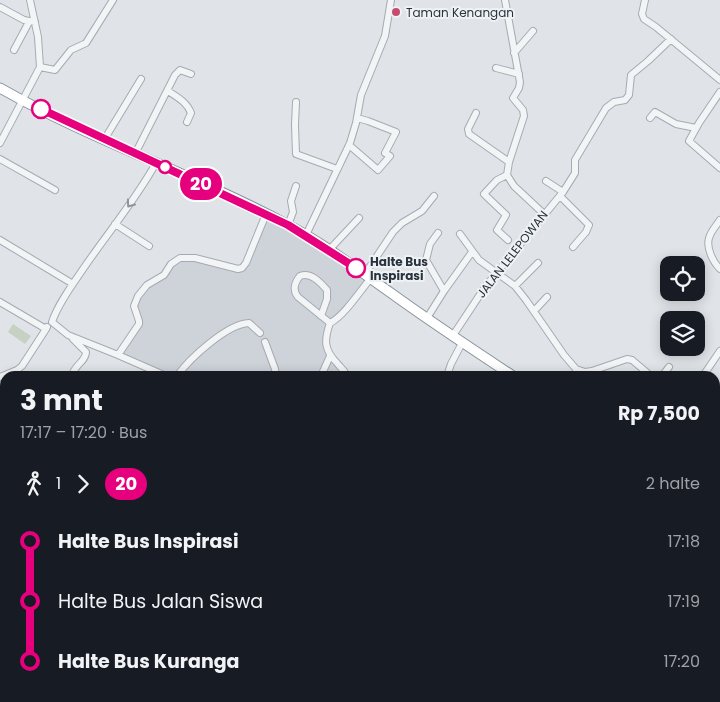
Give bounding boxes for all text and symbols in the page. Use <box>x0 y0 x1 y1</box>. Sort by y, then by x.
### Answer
place label: Taman Kenangan <box>406 4 514 21</box>
marker: Taman Kenangan <box>390 6 402 18</box>
unlabelled marker <box>31 99 51 119</box>
unlabelled marker <box>158 160 172 174</box>
line badge: 20 <box>178 168 224 200</box>
text: 20 <box>190 171 212 196</box>
one-way arrow <box>127 198 136 208</box>
street label: JALAN LELEPOWAN <box>472 207 552 301</box>
place label: Halte Bus Inspirasi <box>370 253 428 284</box>
map controls <box>660 256 705 356</box>
button: locate <box>660 256 705 301</box>
marker: Halte Bus Inspirasi <box>346 258 366 278</box>
button: layers <box>660 311 705 356</box>
text: 3 mnt <box>20 381 103 420</box>
text: Rp 7,500 <box>618 400 700 427</box>
text: 17:17 – 17:20 · Bus <box>20 421 147 444</box>
icon: walk <box>20 470 48 498</box>
icon: forward <box>69 470 97 498</box>
text: 20 <box>115 471 137 496</box>
text: 1 <box>56 472 61 495</box>
text: 2 halte <box>646 472 700 495</box>
text: Halte Bus Inspirasi <box>58 528 239 555</box>
text: 17:18 <box>668 530 700 553</box>
text: Halte Bus Jalan Siswa <box>58 588 263 615</box>
text: 17:19 <box>668 590 700 613</box>
text: Halte Bus Kuranga <box>58 648 240 675</box>
text: 17:20 <box>663 650 700 673</box>

